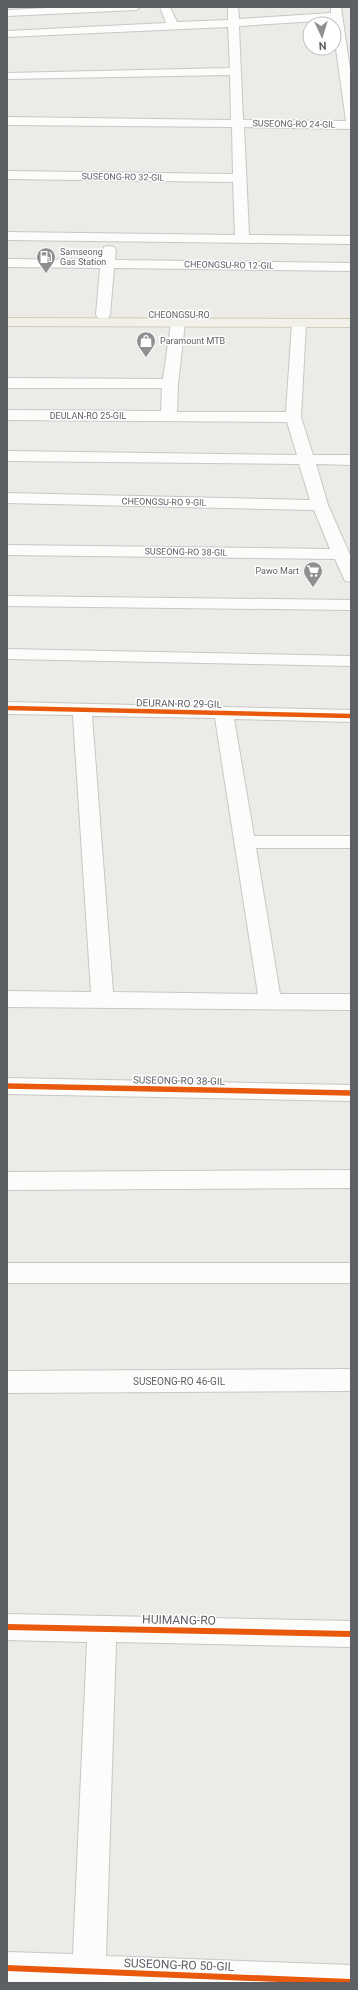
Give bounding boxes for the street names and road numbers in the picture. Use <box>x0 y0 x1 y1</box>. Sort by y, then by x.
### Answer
street label: SUSEONG-RO 24-GIL <box>252 118 336 130</box>
street label: SUSEONG-RO 32-GIL <box>81 171 165 183</box>
street label: CHEONGSU-RO 12-GIL <box>184 259 274 271</box>
street label: CHEONGSU-RO <box>148 310 210 320</box>
street label: DEULAN-RO 25-GIL <box>50 411 126 421</box>
street label: CHEONGSU-RO 9-GIL <box>122 496 207 508</box>
street label: SUSEONG-RO 38-GIL <box>144 546 228 558</box>
street label: DEURAN-RO 29-GIL <box>136 697 223 710</box>
street label: SUSEONG-RO 38-GIL <box>133 1074 226 1087</box>
street label: SUSEONG-RO 46-GIL <box>133 1376 226 1387</box>
street label: HUIMANG-RO <box>142 1612 216 1628</box>
street label: SUSEONG-RO 50-GIL <box>124 1956 235 1974</box>

